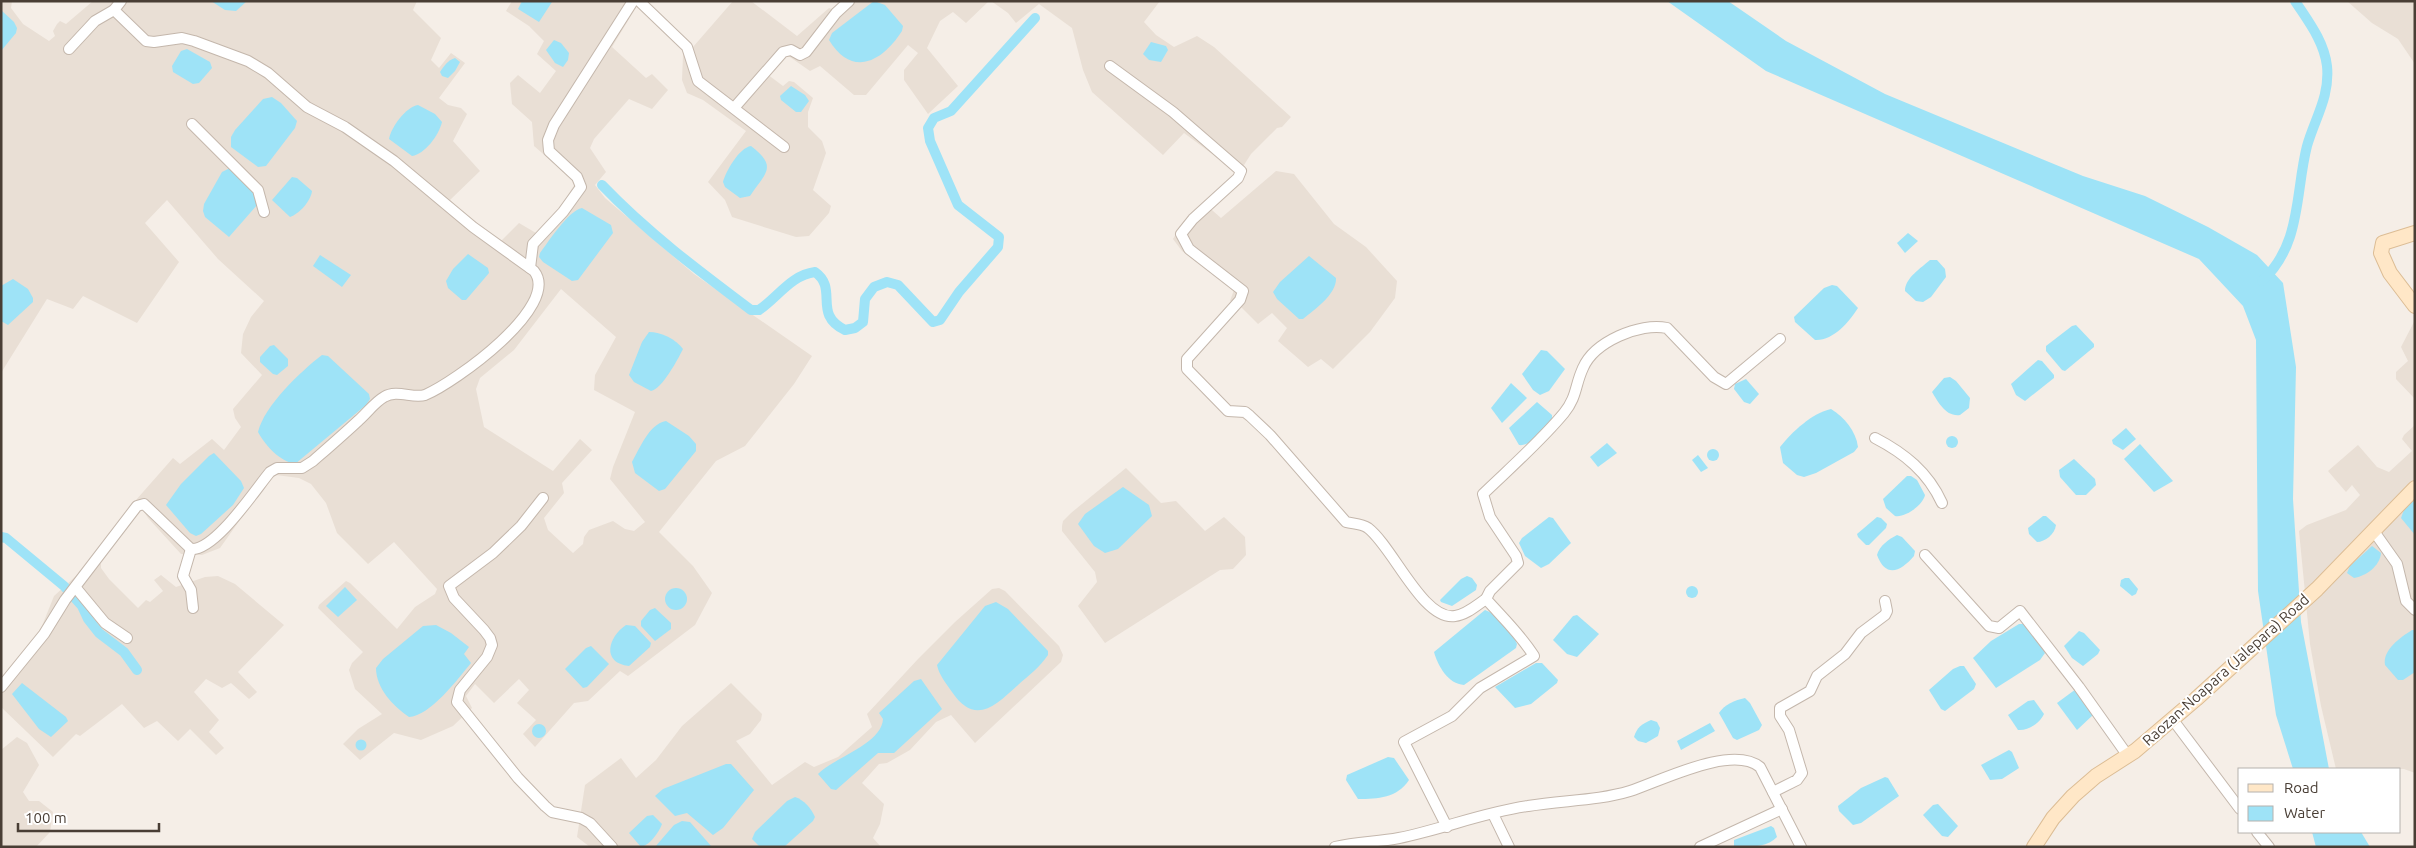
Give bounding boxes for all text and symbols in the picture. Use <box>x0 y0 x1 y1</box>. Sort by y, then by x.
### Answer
street label: Raozan-Noapara (Jalepara) Road <box>2139 590 2312 749</box>
legend <box>2238 768 2401 833</box>
text: Road <box>2284 779 2319 796</box>
scale bar <box>18 800 159 832</box>
text: Water <box>2284 804 2325 821</box>
text: 100 m <box>25 809 67 826</box>

